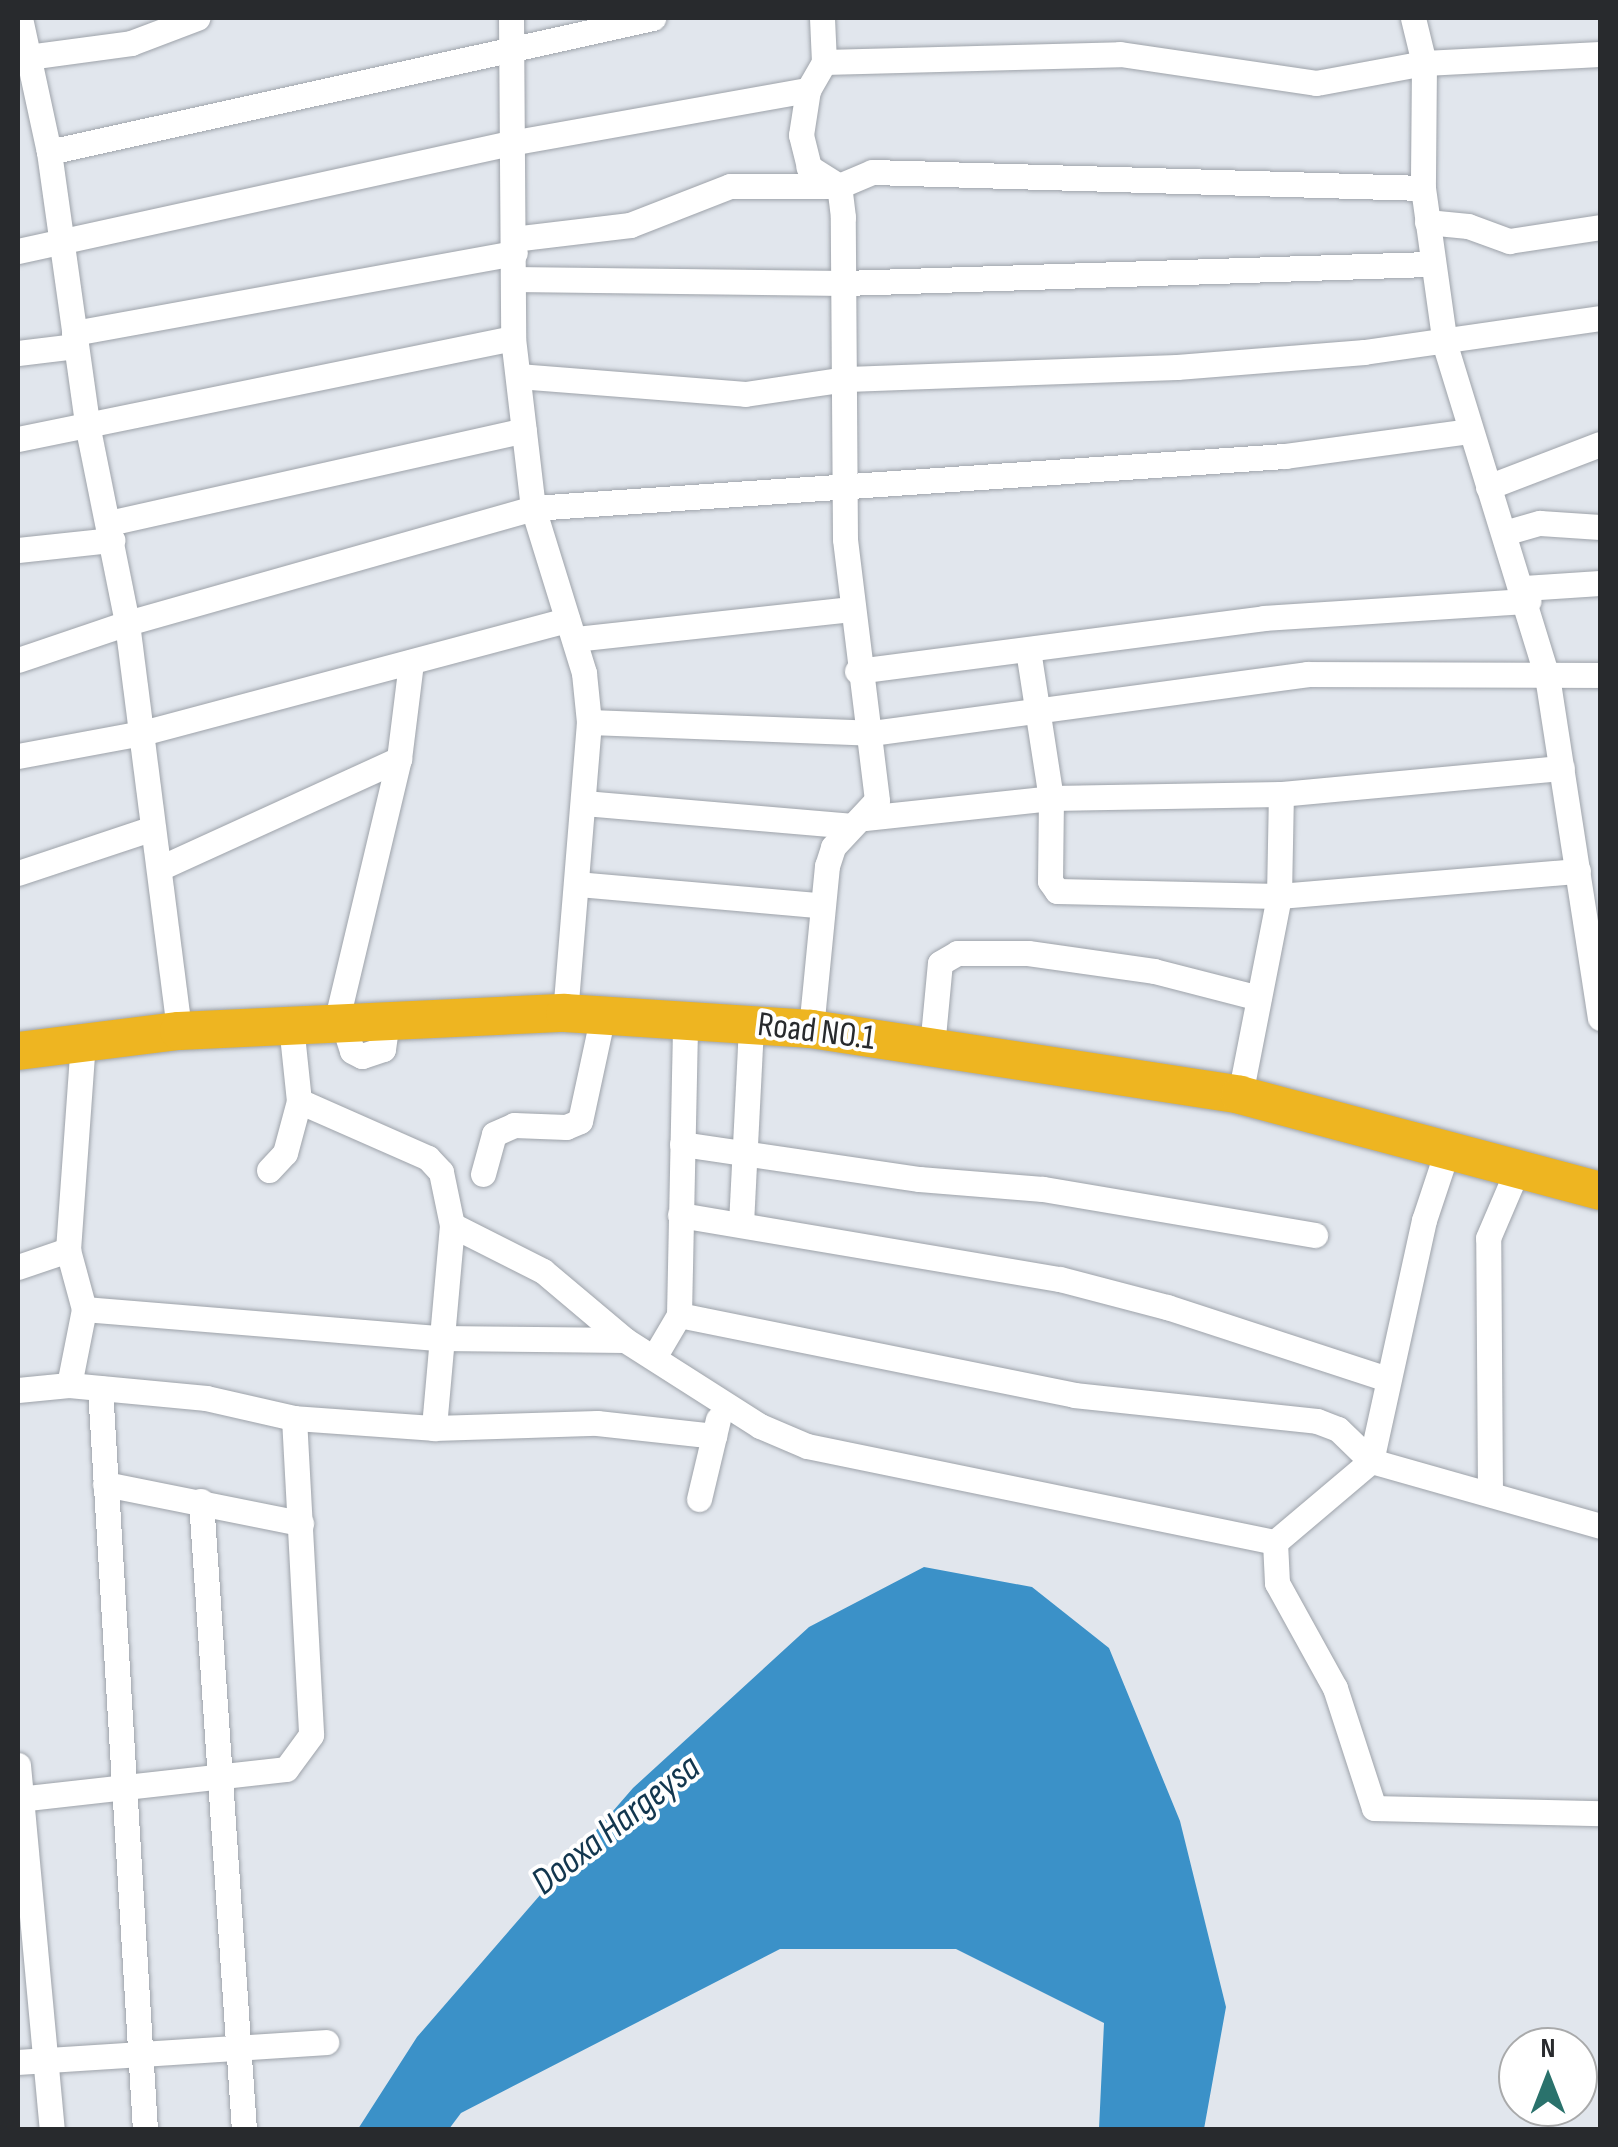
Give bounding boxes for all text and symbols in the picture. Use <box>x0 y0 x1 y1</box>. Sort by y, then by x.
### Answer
street label: Road NO.1 <box>755 1004 877 1060</box>
water label: Dooxa Hargeysa <box>523 1745 709 1905</box>
north arrow <box>1498 2027 1598 2127</box>
text: N <box>1541 2032 1555 2065</box>

